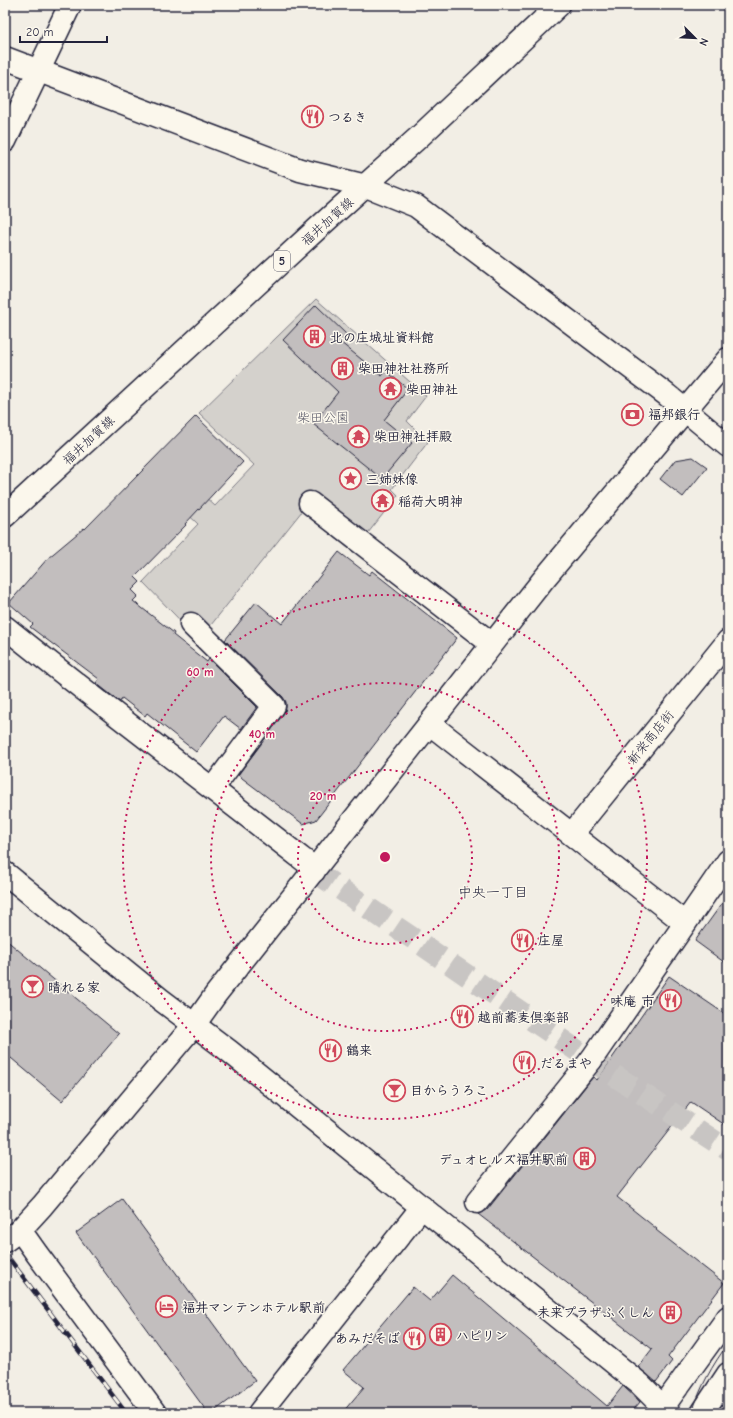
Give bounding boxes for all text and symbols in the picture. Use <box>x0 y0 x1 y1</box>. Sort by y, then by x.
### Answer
scale bar <box>20 18 107 44</box>
north arrow <box>675 18 715 58</box>
text: 20 m <box>26 25 54 39</box>
text: N <box>696 36 711 48</box>
restaurant icon: つるき <box>300 104 326 130</box>
place label: つるき <box>328 110 367 125</box>
street label: 福井加賀線 <box>298 193 357 249</box>
road number: 5 <box>274 251 290 271</box>
building icon: 北の庄城址資料館 <box>302 324 328 350</box>
place label: 北の庄城址資料館 <box>330 330 434 345</box>
building icon: 柴田神社社務所 <box>329 355 355 381</box>
place label: 柴田神社社務所 <box>358 361 449 376</box>
temple icon: 柴田神社 <box>377 376 403 402</box>
place label: 柴田神社 <box>406 382 458 397</box>
bank icon: 福邦銀行 <box>619 401 645 427</box>
place label: 福邦銀行 <box>648 407 700 422</box>
park label: 柴田公園 <box>297 410 349 425</box>
street label: 福井加賀線 <box>59 412 118 468</box>
temple icon: 柴田神社拝殿 <box>345 423 371 449</box>
place label: 柴田神社拝殿 <box>374 429 452 444</box>
place icon: 三姉妹像 <box>337 466 363 492</box>
place label: 三姉妹像 <box>366 472 418 487</box>
temple icon: 稲荷大明神 <box>369 488 395 514</box>
place label: 稲荷大明神 <box>398 494 463 509</box>
text: 60 m <box>187 665 213 679</box>
street label: 新栄商店街 <box>624 707 677 767</box>
text: 40 m <box>249 727 275 741</box>
text: 20 m <box>310 789 336 803</box>
centre of rings <box>378 850 392 864</box>
district label: 中央一丁目 <box>458 884 528 901</box>
restaurant icon: 庄屋 <box>509 927 535 953</box>
place label: 庄屋 <box>538 933 564 948</box>
bar icon: 晴れる家 <box>20 974 46 1000</box>
place label: 晴れる家 <box>48 980 100 995</box>
restaurant icon: 味庵 市 <box>657 988 683 1014</box>
place label: 味庵 市 <box>610 994 654 1009</box>
restaurant icon: 越前蕎麦倶楽部 <box>450 1004 476 1030</box>
place label: 越前蕎麦倶楽部 <box>477 1010 569 1025</box>
restaurant icon: 鶴来 <box>318 1037 344 1063</box>
place label: 鶴来 <box>346 1043 372 1058</box>
restaurant icon: だるまや <box>511 1050 537 1076</box>
place label: だるまや <box>540 1056 592 1071</box>
bar icon: 目からうろこ <box>381 1077 407 1103</box>
place label: 目からうろこ <box>410 1083 488 1098</box>
building icon: デュオヒルズ福井駅前 <box>571 1146 597 1172</box>
place label: デュオヒルズ福井駅前 <box>439 1152 568 1167</box>
hotel icon: 福井マンテンホテル駅前 <box>153 1294 179 1320</box>
building icon: 未来プラザふくしん <box>657 1299 683 1325</box>
place label: 福井マンテンホテル駅前 <box>182 1300 325 1315</box>
place label: 未来プラザふくしん <box>537 1305 654 1320</box>
building icon: ハピリン <box>427 1322 453 1348</box>
restaurant icon: あみだそば <box>402 1325 428 1351</box>
place label: ハピリン <box>456 1328 508 1343</box>
place label: あみだそば <box>335 1331 400 1346</box>

